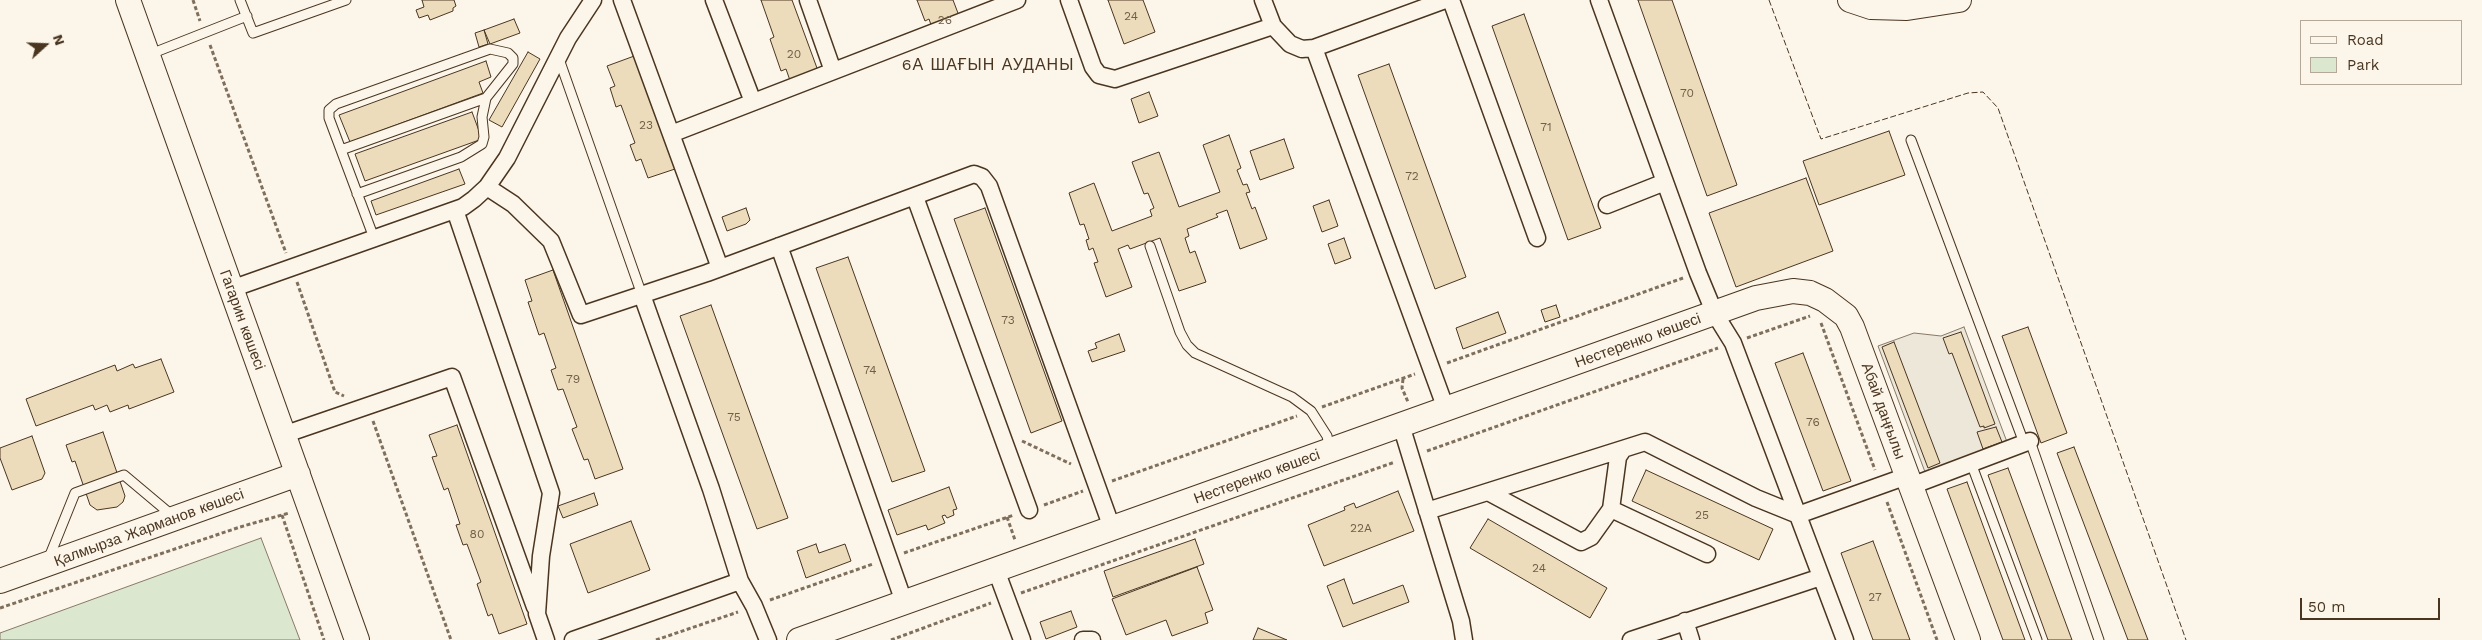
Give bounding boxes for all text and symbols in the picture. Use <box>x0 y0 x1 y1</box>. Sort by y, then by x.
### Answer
house number: 24 <box>1124 9 1138 23</box>
house number: 26 <box>938 13 952 27</box>
north arrow <box>20 20 70 70</box>
legend <box>2300 20 2462 85</box>
text: Road <box>2347 31 2384 49</box>
text: N <box>50 32 68 47</box>
house number: 20 <box>787 47 801 61</box>
district label: 6А ШАҒЫН АУДАНЫ <box>900 55 1076 75</box>
text: Park <box>2347 56 2379 74</box>
house number: 70 <box>1680 86 1694 100</box>
house number: 23 <box>639 118 653 132</box>
house number: 71 <box>1540 120 1552 134</box>
house number: 72 <box>1405 169 1419 183</box>
street label: Гагарин көшесі <box>216 267 268 373</box>
street label: Нестеренко көшесі <box>1572 310 1704 372</box>
house number: 73 <box>1001 313 1015 327</box>
street label: Абай даңғылы <box>1857 360 1909 462</box>
house number: 74 <box>863 363 877 377</box>
house number: 79 <box>566 372 580 386</box>
house number: 75 <box>727 410 741 424</box>
house number: 76 <box>1806 415 1820 429</box>
street label: Нестеренко көшесі <box>1191 446 1323 508</box>
street label: Қалмырза Жарманов көшесі <box>52 485 246 571</box>
house number: 25 <box>1695 508 1709 522</box>
house number: 22A <box>1350 521 1372 535</box>
house number: 80 <box>470 527 484 541</box>
house number: 24 <box>1532 561 1546 575</box>
scale bar <box>2302 588 2442 620</box>
house number: 27 <box>1868 590 1882 604</box>
text: 50 m <box>2308 598 2345 616</box>

